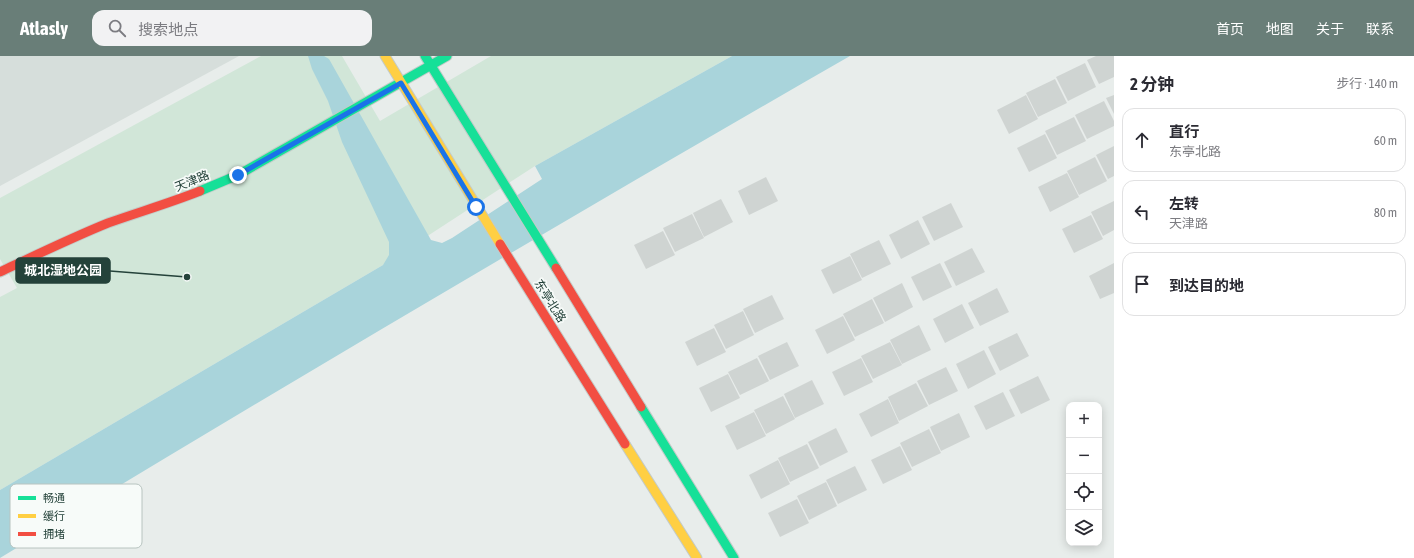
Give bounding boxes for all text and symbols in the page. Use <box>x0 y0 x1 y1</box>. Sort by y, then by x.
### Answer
search box <box>92 10 372 46</box>
text: Atlasly <box>20 17 68 39</box>
icon: search <box>106 17 128 39</box>
text: 搜索地点 <box>138 21 198 38</box>
text: 首页 <box>1216 21 1244 37</box>
text: 地图 <box>1266 21 1294 37</box>
text: 关于 <box>1316 21 1344 37</box>
text: 联系 <box>1366 21 1394 37</box>
text: 2 分钟 <box>1130 74 1174 94</box>
text: 步行 · 140 m <box>1336 76 1398 91</box>
text: 直行 <box>1169 123 1199 140</box>
icon: ahead <box>1131 129 1153 151</box>
text: 60 m <box>1374 133 1397 148</box>
text: 东亭北路 <box>1169 144 1221 159</box>
route end <box>229 166 247 184</box>
street label: 天津路 <box>173 168 211 194</box>
text: 左转 <box>1169 195 1199 212</box>
route start <box>467 198 485 216</box>
icon: left <box>1131 201 1153 223</box>
text: 80 m <box>1374 205 1397 220</box>
text: 天津路 <box>1169 216 1208 231</box>
callout: 城北湿地公园 <box>16 258 110 283</box>
text: 城北湿地公园 <box>24 263 102 278</box>
icon: arrive <box>1131 273 1153 295</box>
street label: 东亭北路 <box>531 277 569 325</box>
text: 到达目的地 <box>1169 277 1244 294</box>
map controls <box>1066 402 1102 546</box>
button: + <box>1066 402 1102 438</box>
button: − <box>1066 438 1102 474</box>
button: locate <box>1066 474 1102 510</box>
legend <box>10 484 142 548</box>
text: 畅通 <box>43 492 65 504</box>
text: 缓行 <box>43 510 65 522</box>
button: layers <box>1066 510 1102 546</box>
text: 拥堵 <box>43 528 65 540</box>

